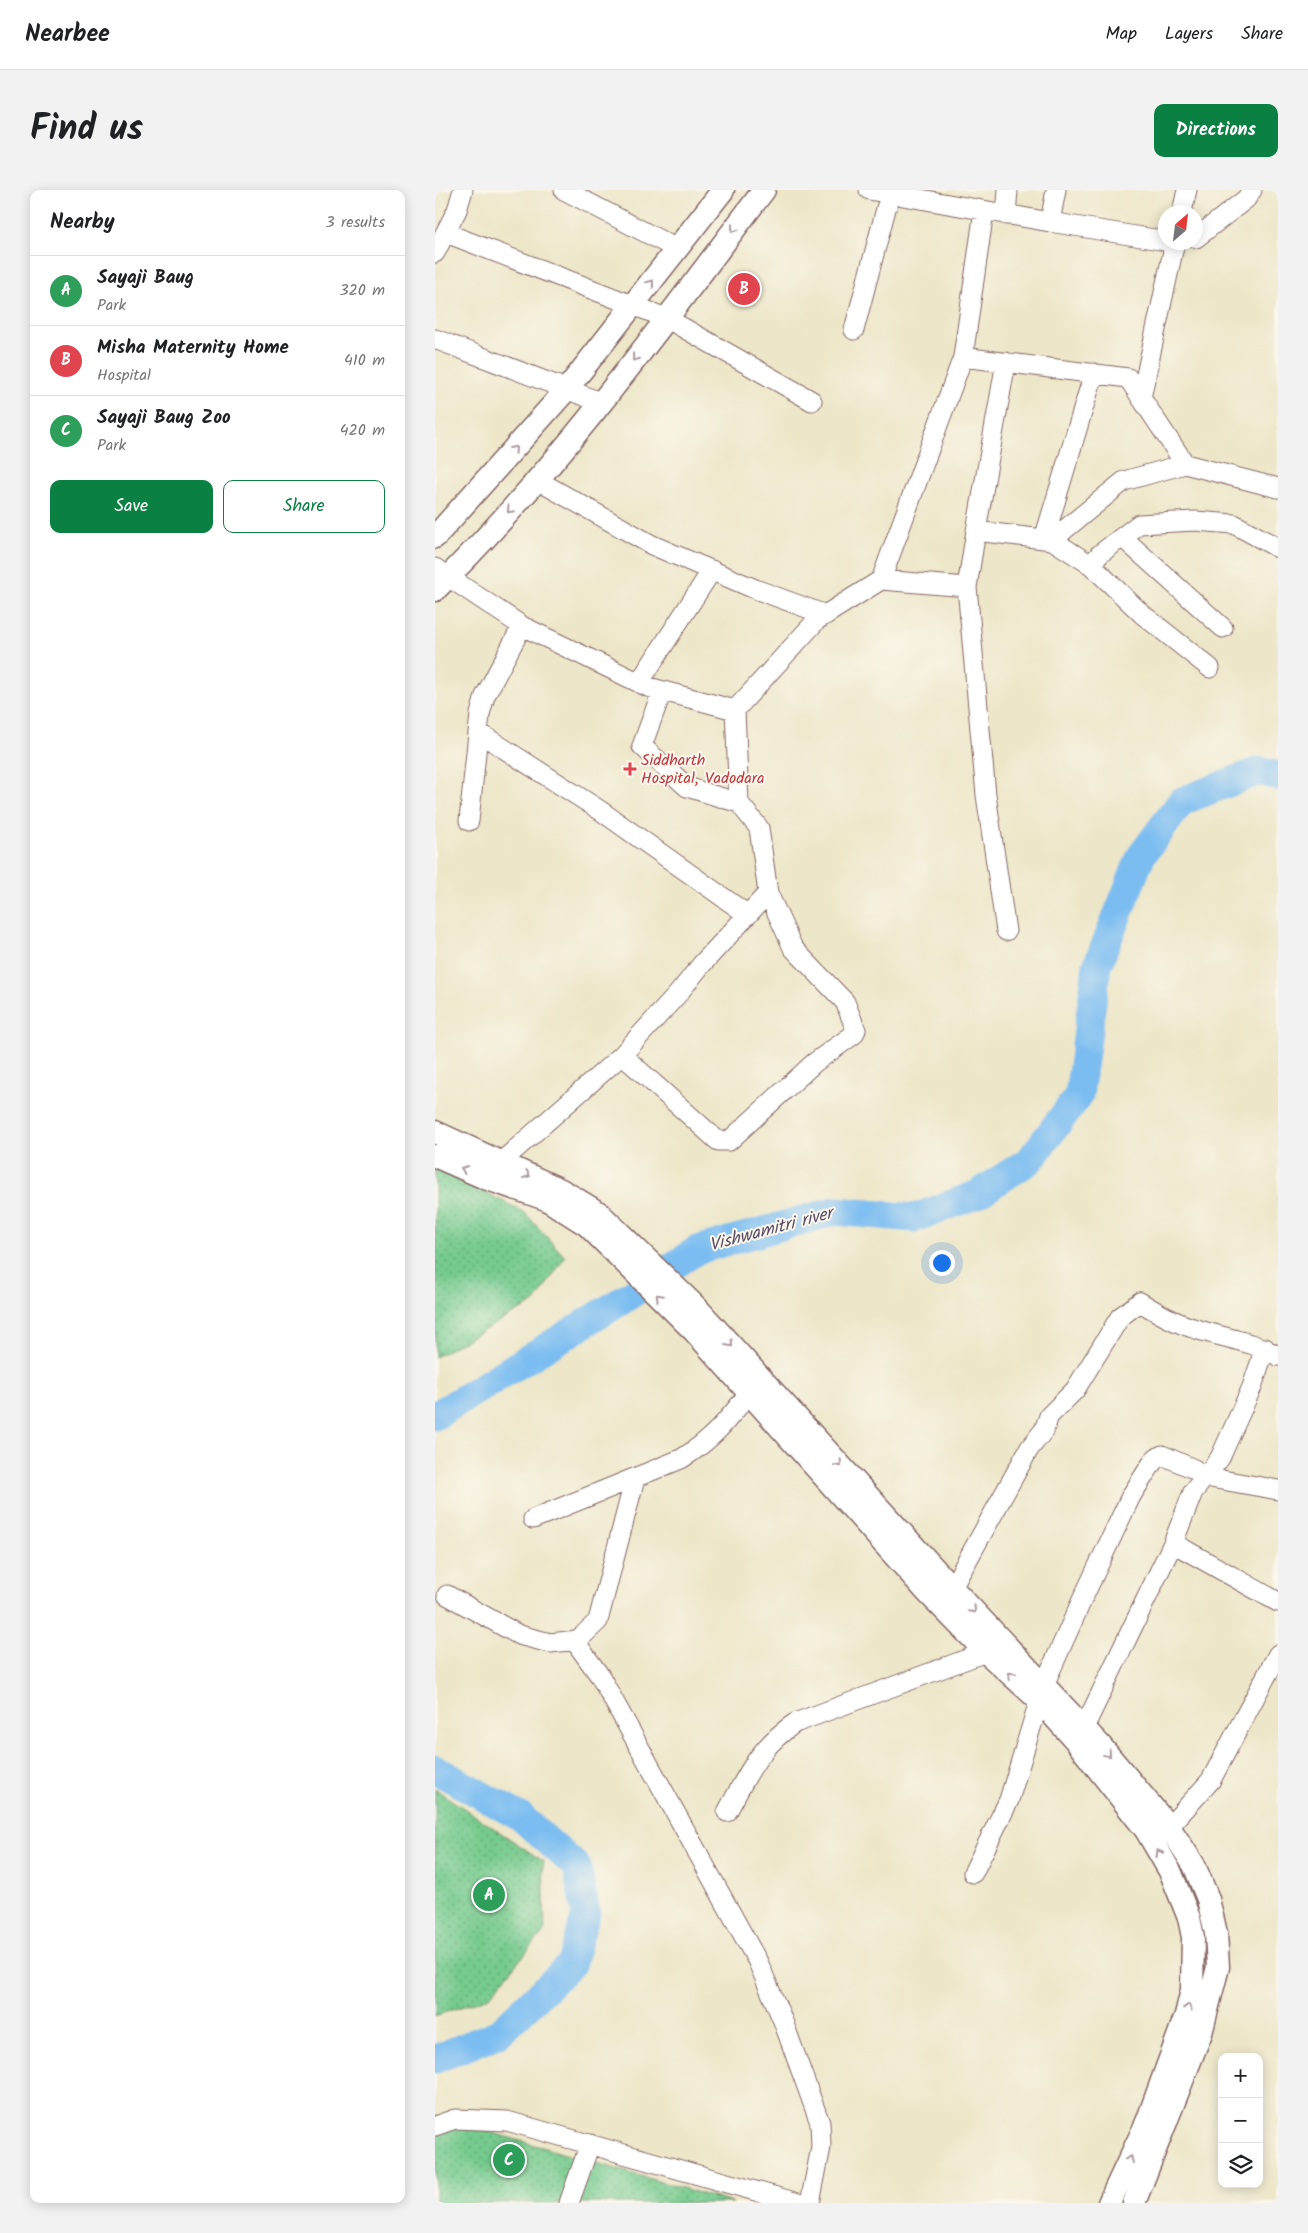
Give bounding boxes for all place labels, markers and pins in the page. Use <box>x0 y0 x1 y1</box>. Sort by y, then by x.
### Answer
pin: B <box>728 270 760 308</box>
place label: Siddharth Hospital, Vadodara <box>641 748 764 791</box>
marker: Siddharth Hospital, Vadodara <box>623 762 637 776</box>
pin: A <box>473 1876 505 1914</box>
pin: C <box>493 2141 525 2179</box>

